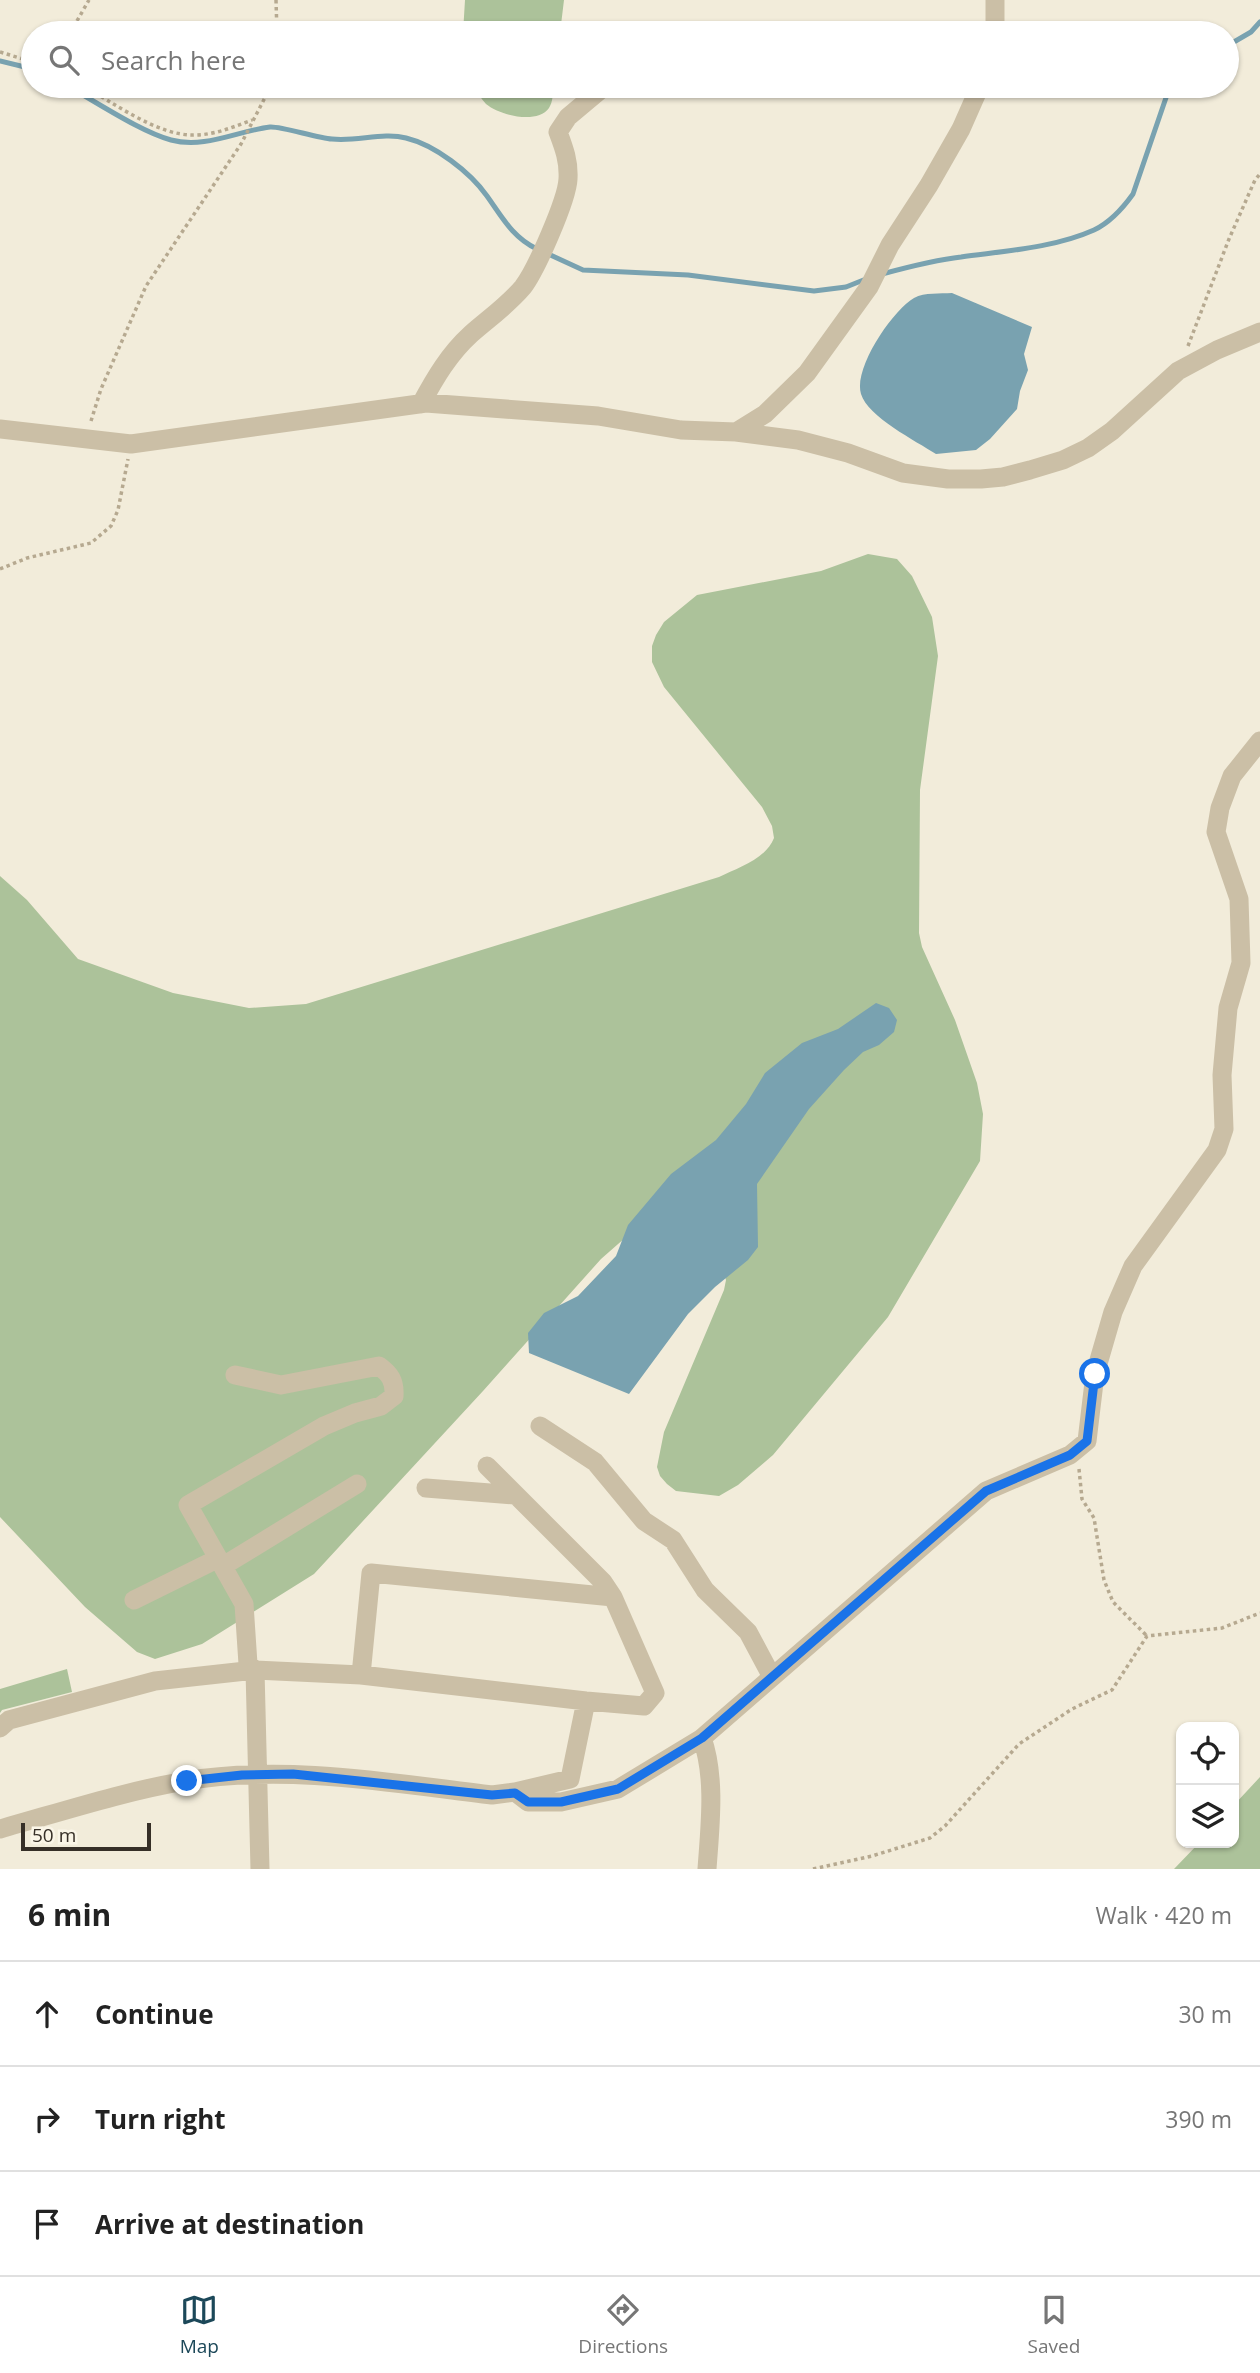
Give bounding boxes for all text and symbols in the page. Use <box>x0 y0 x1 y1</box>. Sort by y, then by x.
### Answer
search box <box>21 21 1239 98</box>
icon: search <box>45 41 83 79</box>
text: Search here <box>101 42 246 78</box>
route start <box>1079 1358 1110 1389</box>
map controls <box>1176 1722 1239 1848</box>
button: locate <box>1176 1722 1239 1785</box>
route end <box>171 1765 202 1796</box>
button: layers <box>1176 1785 1239 1848</box>
scale bar <box>21 1820 150 1852</box>
text: 50 m <box>32 1822 76 1848</box>
text: 6 min <box>28 1894 111 1935</box>
text: Walk · 420 m <box>1095 1899 1232 1931</box>
icon: ahead <box>28 1995 66 2033</box>
text: Continue <box>95 1996 214 2032</box>
text: 30 m <box>1178 1998 1232 2030</box>
icon: right <box>28 2100 66 2138</box>
text: Turn right <box>95 2101 226 2137</box>
text: 390 m <box>1165 2103 1232 2135</box>
icon: arrive <box>28 2205 66 2243</box>
text: Arrive at destination <box>95 2206 364 2242</box>
tab: Map <box>180 2291 219 2359</box>
tab: Directions <box>578 2291 668 2359</box>
tab: Saved <box>1028 2291 1080 2359</box>

